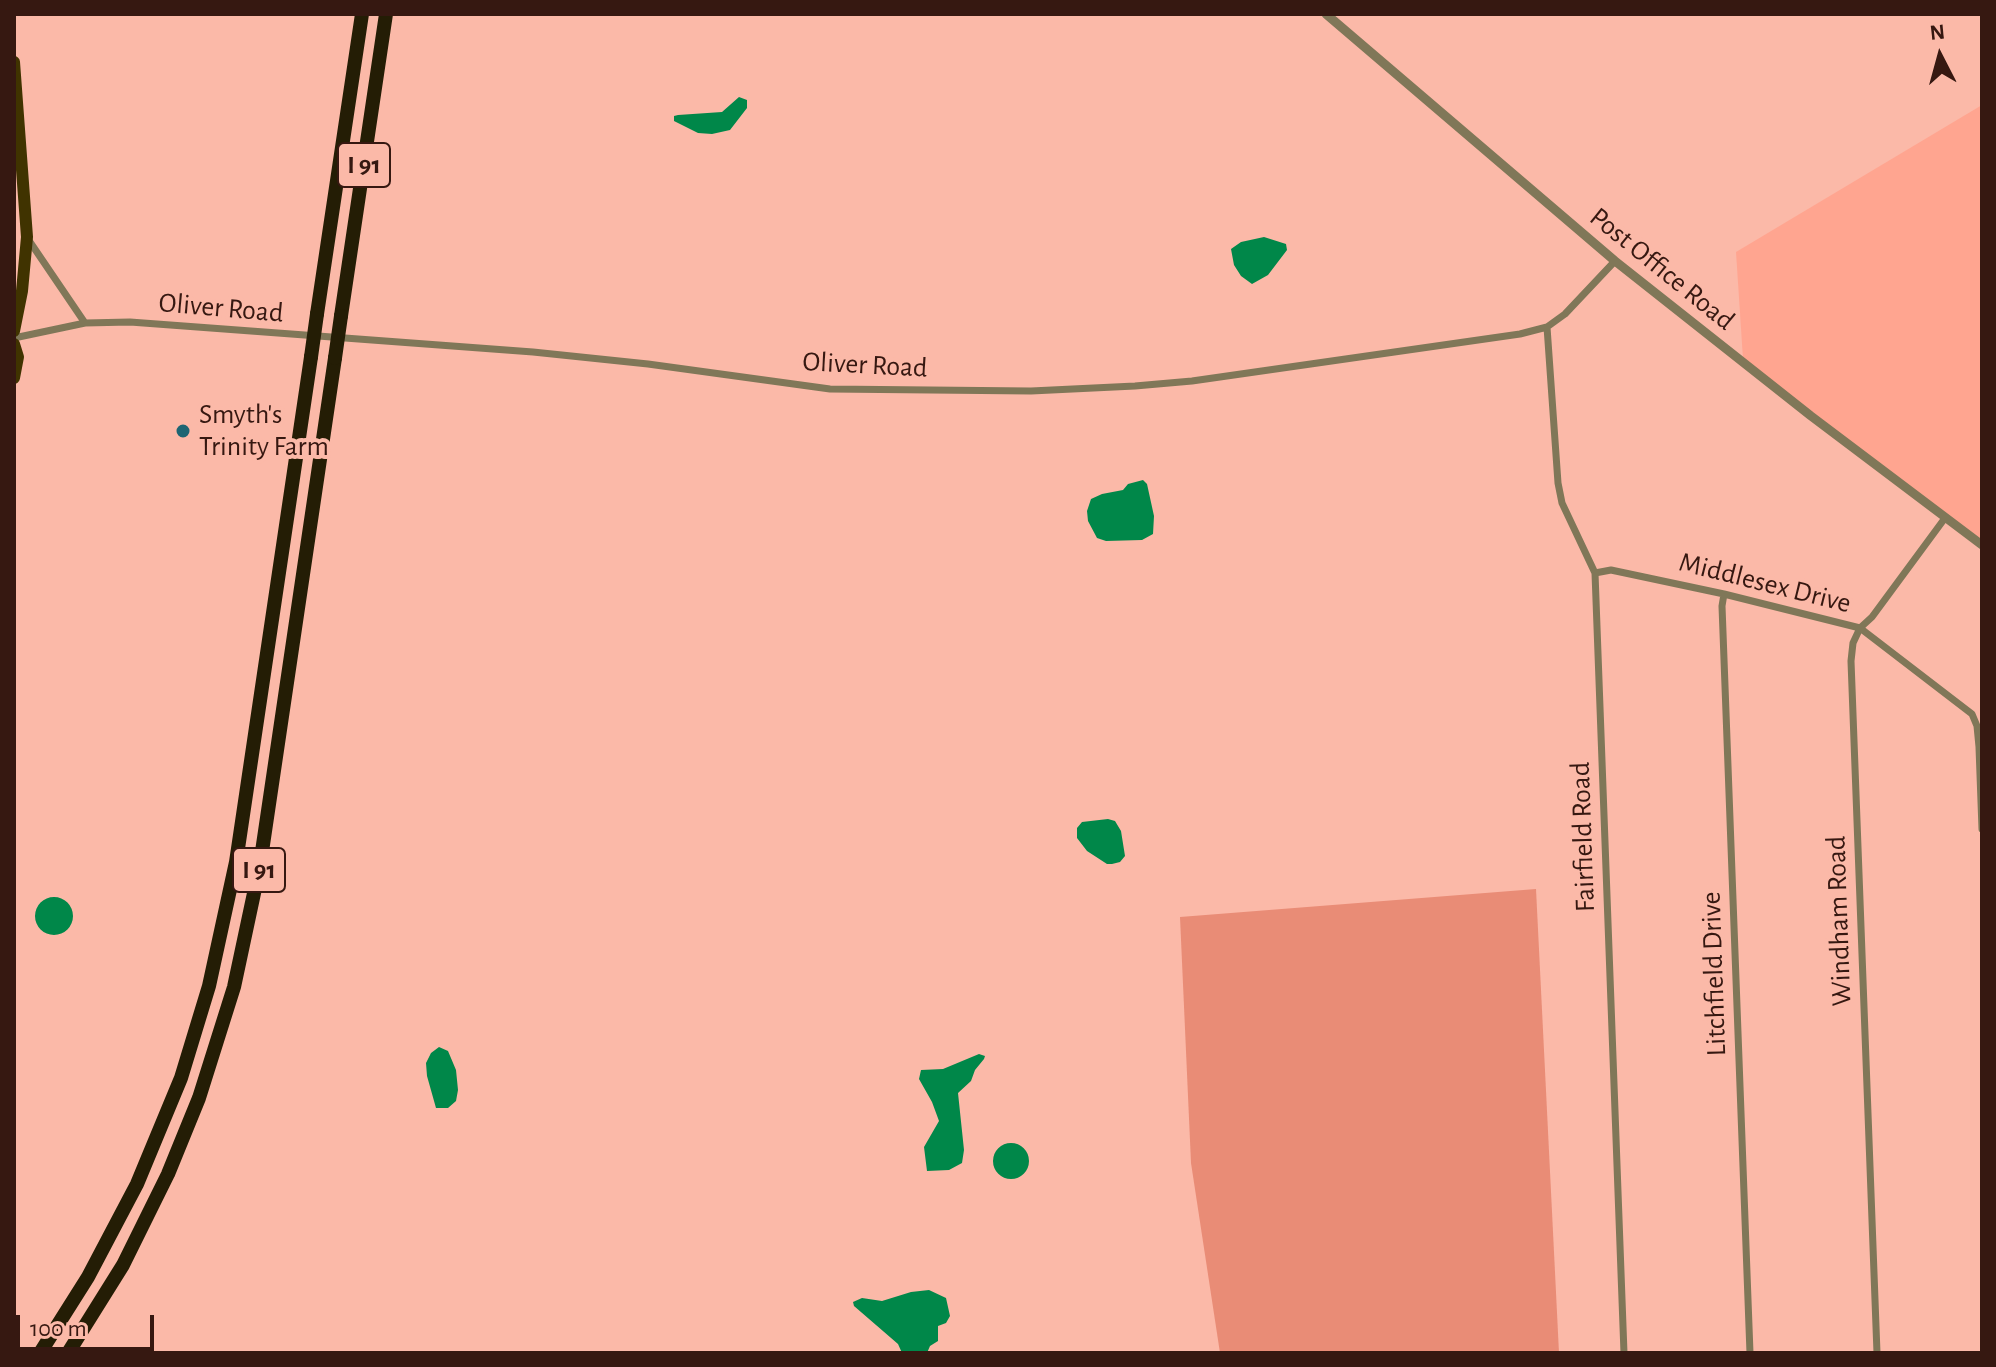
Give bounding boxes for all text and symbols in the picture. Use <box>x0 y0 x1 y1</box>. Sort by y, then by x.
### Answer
north arrow <box>1900 16 1980 96</box>
text: N <box>1929 20 1946 44</box>
road number: I 91 <box>338 143 390 187</box>
street label: Post Office Road <box>1583 200 1741 338</box>
street label: Oliver Road <box>157 286 285 330</box>
street label: Oliver Road <box>802 345 928 385</box>
place label: Smyth's Trinity Farm <box>199 398 329 464</box>
marker: Smyth's Trinity Farm <box>174 422 192 440</box>
street label: Middlesex Drive <box>1676 545 1854 621</box>
street label: Fairfield Road <box>1564 761 1602 913</box>
street label: Windham Road <box>1819 835 1859 1007</box>
road number: I 91 <box>233 848 285 892</box>
street label: Litchfield Drive <box>1694 891 1734 1057</box>
scale bar <box>20 1299 158 1349</box>
text: 100 m <box>30 1317 87 1341</box>

